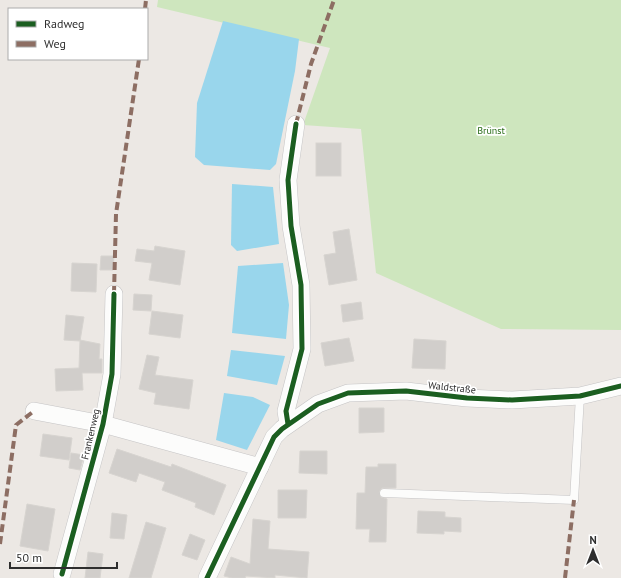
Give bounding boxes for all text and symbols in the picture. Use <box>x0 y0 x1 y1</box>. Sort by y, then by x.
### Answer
legend <box>8 8 148 60</box>
text: Radweg <box>44 16 85 31</box>
text: Weg <box>44 36 66 51</box>
park label: Brünst <box>477 124 505 137</box>
street label: Waldstraße <box>427 379 477 396</box>
street label: Frankenweg <box>78 407 103 461</box>
north arrow <box>573 530 613 570</box>
text: N <box>589 533 597 547</box>
scale bar <box>10 544 117 570</box>
text: 50 m <box>16 550 42 565</box>

